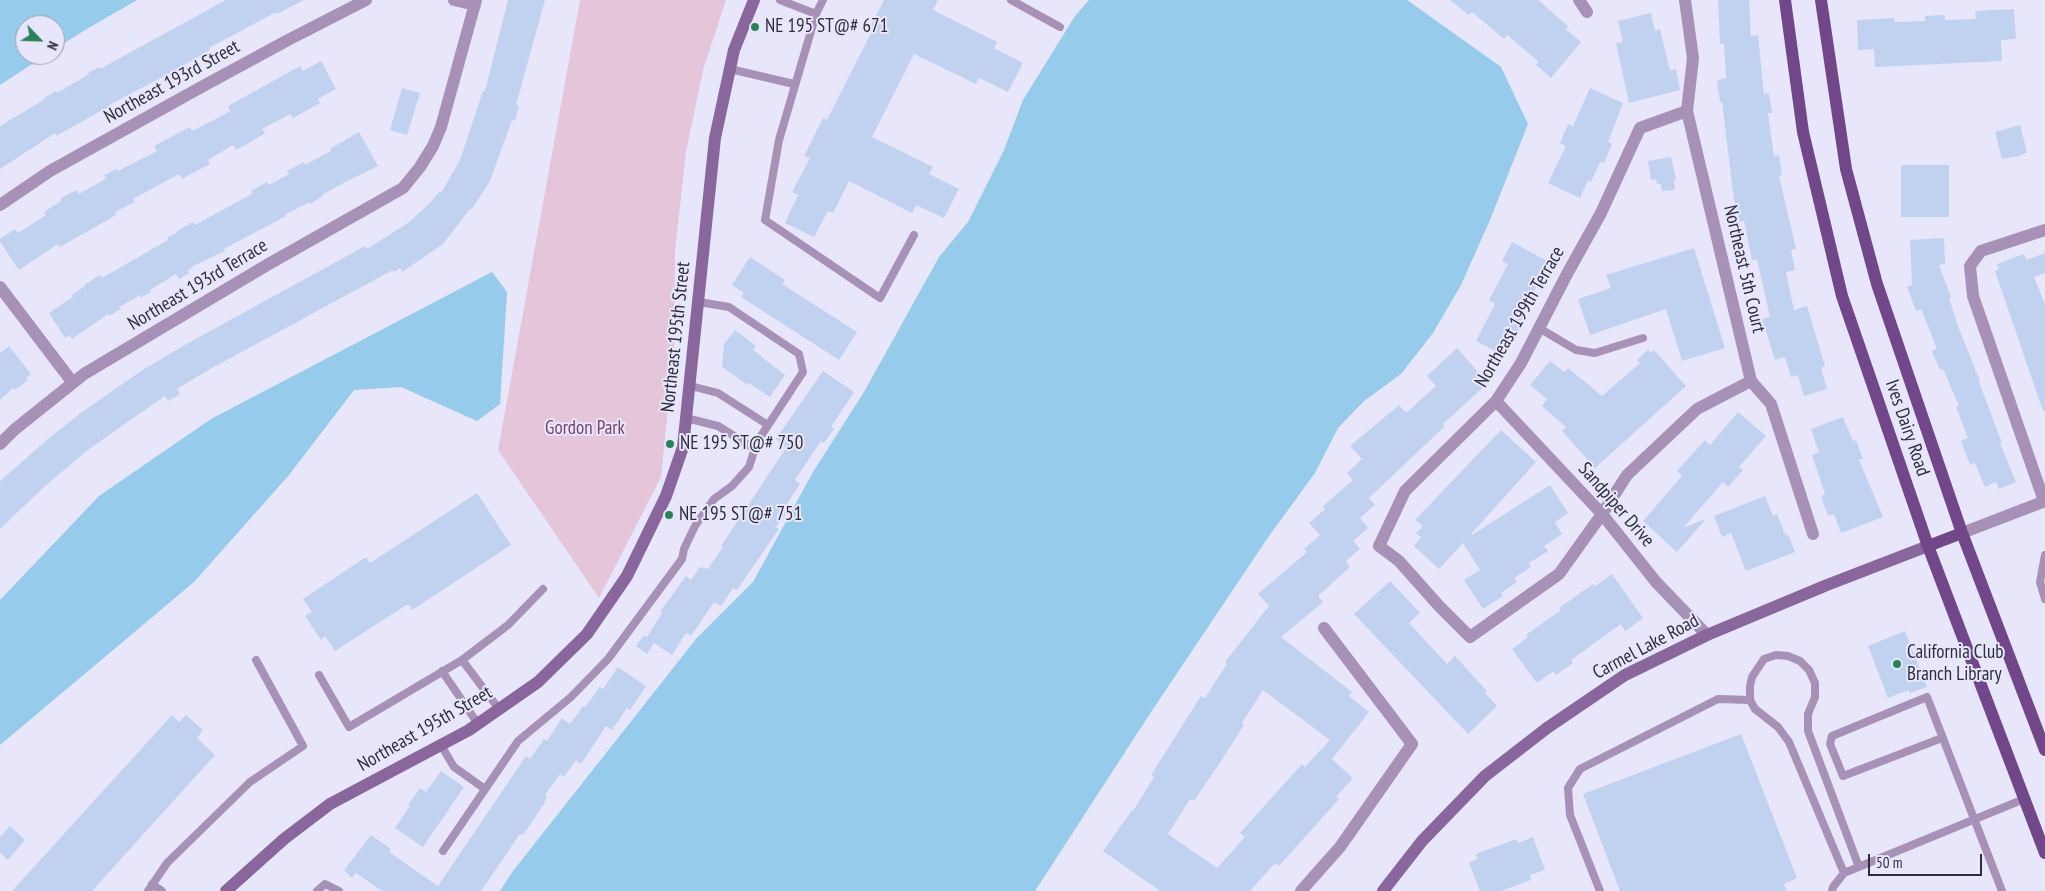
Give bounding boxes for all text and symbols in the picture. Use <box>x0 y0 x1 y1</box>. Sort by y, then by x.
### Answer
north arrow <box>15 15 65 65</box>
place label: NE 195 ST@# 671 <box>765 16 888 38</box>
marker: NE 195 ST@# 671 <box>749 21 761 33</box>
street label: Northeast 193rd Street <box>100 35 244 129</box>
text: N <box>43 39 63 53</box>
street label: Northeast 5th Court <box>1718 203 1770 335</box>
street label: Northeast 193rd Terrace <box>124 234 272 336</box>
street label: Northeast 199th Terrace <box>1470 243 1570 391</box>
street label: Northeast 195th Street <box>657 261 695 413</box>
street label: Ives Dairy Road <box>1880 377 1934 479</box>
park label: Gordon Park <box>545 418 625 440</box>
place label: NE 195 ST@# 750 <box>680 433 803 455</box>
marker: NE 195 ST@# 750 <box>664 438 676 450</box>
street label: Sandpiper Drive <box>1573 458 1659 552</box>
place label: NE 195 ST@# 751 <box>679 504 802 526</box>
marker: NE 195 ST@# 751 <box>663 509 675 521</box>
street label: Carmel Lake Road <box>1589 610 1703 684</box>
place label: California Club Branch Library <box>1907 642 2003 686</box>
marker: California Club Branch Library <box>1891 658 1903 670</box>
street label: Northeast 195th Street <box>354 681 496 777</box>
scale bar <box>1870 844 1984 876</box>
text: 50 m <box>1876 853 1902 872</box>

